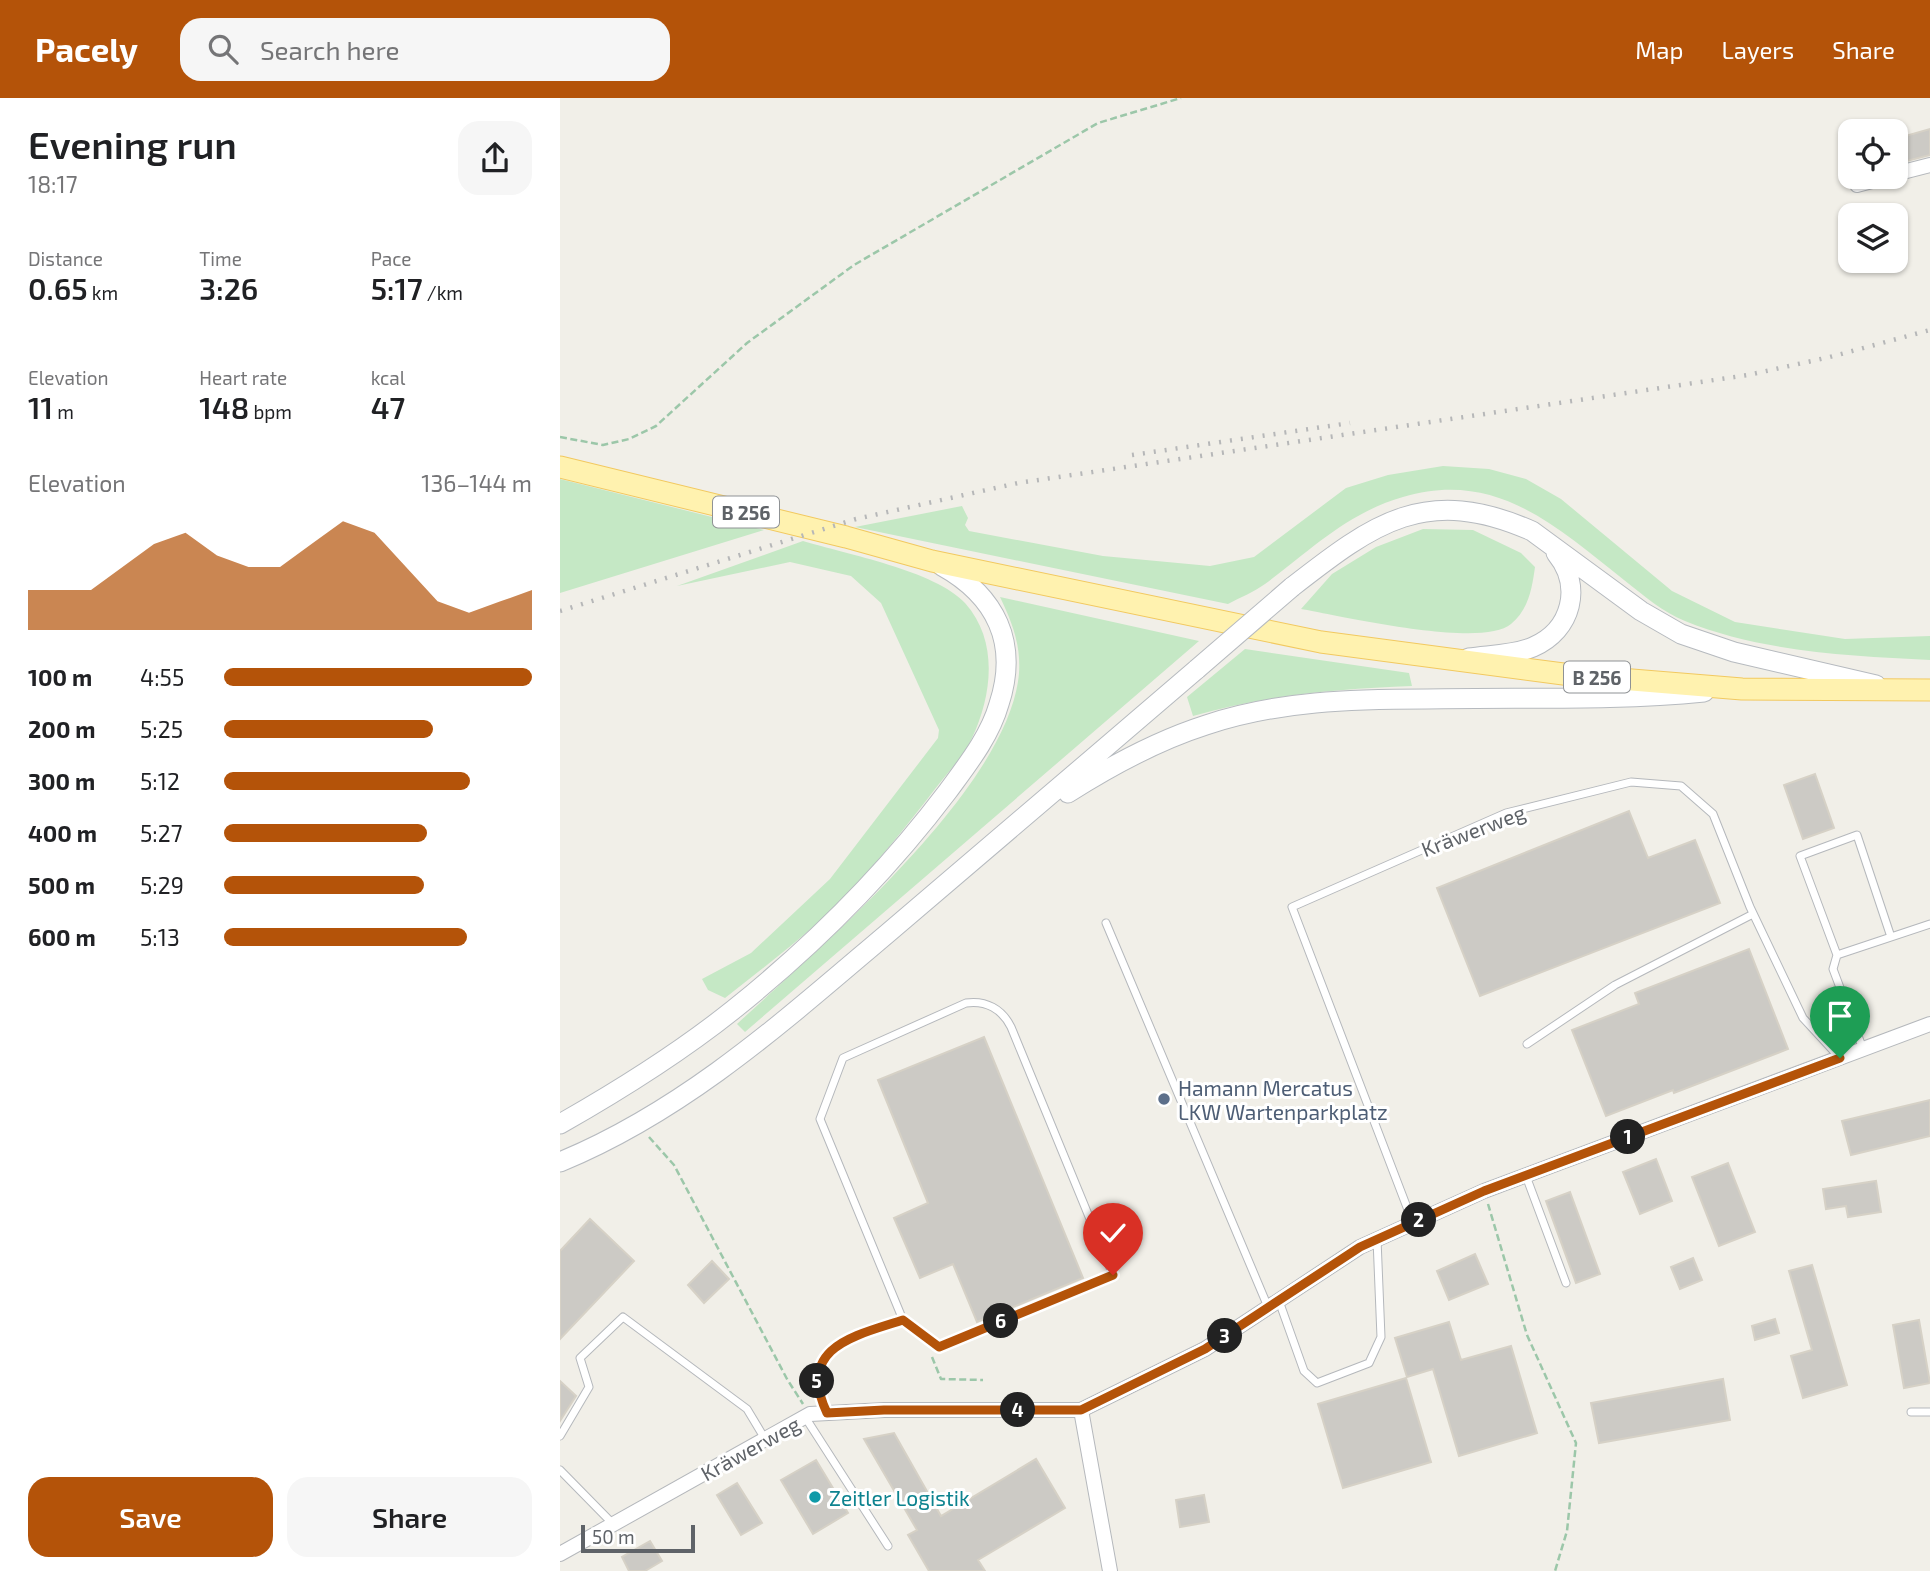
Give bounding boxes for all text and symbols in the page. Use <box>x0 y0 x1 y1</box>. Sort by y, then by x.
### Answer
search box <box>180 18 670 81</box>
text: Pacely <box>35 29 138 69</box>
icon: search <box>204 30 242 68</box>
text: Search here <box>260 34 400 65</box>
text: Map <box>1635 35 1683 64</box>
text: Layers <box>1721 35 1794 64</box>
text: Share <box>1832 35 1895 64</box>
map controls <box>1838 119 1908 273</box>
button: locate <box>1838 119 1908 189</box>
text: Evening run <box>28 121 237 167</box>
button: share <box>458 121 532 195</box>
text: 18:17 <box>28 170 77 198</box>
button: layers <box>1838 203 1908 273</box>
text: Distance <box>28 247 103 270</box>
text: Time <box>199 247 242 270</box>
text: Pace <box>371 247 412 270</box>
text: 0.65 <box>28 270 88 306</box>
text: 3:26 <box>199 270 258 306</box>
text: 5:17 <box>371 270 423 306</box>
text: km <box>88 281 118 304</box>
text: /km <box>423 281 463 304</box>
text: Elevation <box>28 366 109 389</box>
text: Heart rate <box>199 366 287 389</box>
text: kcal <box>371 366 405 389</box>
text: 11 <box>28 389 53 425</box>
text: 148 <box>199 389 249 425</box>
text: 47 <box>371 389 405 425</box>
text: m <box>53 400 74 423</box>
text: bpm <box>249 400 292 423</box>
text: Elevation <box>28 469 126 497</box>
text: 136–144 m <box>421 469 532 497</box>
road number: B 256 <box>713 496 779 528</box>
road number: B 256 <box>1564 662 1630 692</box>
text: 100 m <box>28 663 92 691</box>
text: 4:55 <box>140 663 184 691</box>
text: 200 m <box>28 715 96 743</box>
text: 5:25 <box>140 715 183 743</box>
text: 300 m <box>28 767 95 795</box>
text: 5:12 <box>140 767 180 795</box>
street label: Kräwerweg <box>1417 799 1529 861</box>
text: 400 m <box>28 819 97 847</box>
text: 5:27 <box>140 819 182 847</box>
text: 500 m <box>28 871 95 899</box>
text: 5:29 <box>140 871 184 899</box>
text: 600 m <box>28 923 96 951</box>
text: 5:13 <box>140 923 180 951</box>
pin <box>1810 986 1870 1058</box>
icon: arrive <box>1821 997 1859 1035</box>
place label: Hamann Mercatus LKW Wartenparkplatz <box>1178 1075 1388 1124</box>
marker: Hamann Mercatus LKW Wartenparkplatz <box>1156 1091 1172 1107</box>
pin: 1 <box>1610 1119 1646 1154</box>
text: 1 <box>1623 1125 1632 1148</box>
pin: 2 <box>1402 1202 1436 1238</box>
pin <box>1083 1203 1143 1275</box>
text: 2 <box>1413 1208 1424 1231</box>
icon: check <box>1094 1214 1132 1252</box>
pin: 6 <box>984 1304 1018 1338</box>
text: 6 <box>995 1309 1006 1332</box>
pin: 3 <box>1208 1318 1242 1354</box>
text: 3 <box>1219 1324 1230 1347</box>
pin: 5 <box>800 1364 834 1398</box>
text: 5 <box>811 1369 822 1392</box>
pin: 4 <box>1000 1392 1036 1428</box>
text: 4 <box>1011 1398 1024 1421</box>
street label: Kräwerweg <box>696 1410 804 1485</box>
button: Save <box>28 1477 273 1557</box>
button: Share <box>287 1477 532 1557</box>
place label: Zeitler Logistik <box>829 1485 970 1510</box>
marker: Zeitler Logistik <box>807 1489 823 1505</box>
scale bar <box>581 1522 695 1554</box>
text: 50 m <box>592 1525 635 1548</box>

